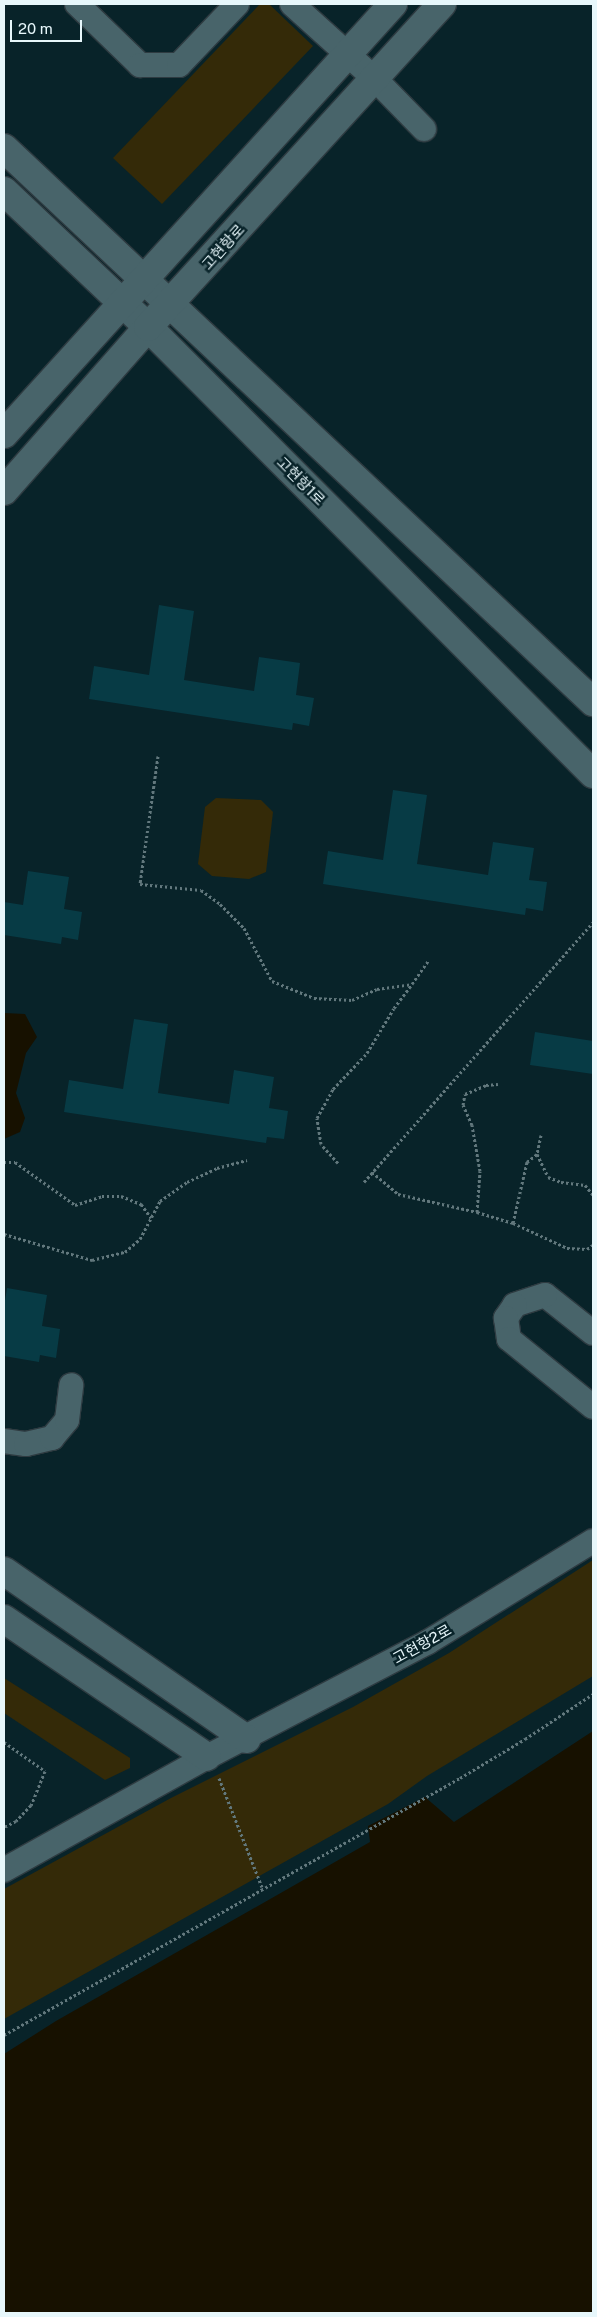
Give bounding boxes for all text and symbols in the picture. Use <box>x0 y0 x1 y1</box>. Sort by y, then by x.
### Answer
scale bar <box>12 10 85 42</box>
text: 20 m <box>18 20 53 37</box>
street label: 고현항로 <box>198 220 248 274</box>
street label: 고현항1로 <box>273 453 329 509</box>
street label: 고현항2로 <box>390 1621 454 1667</box>

